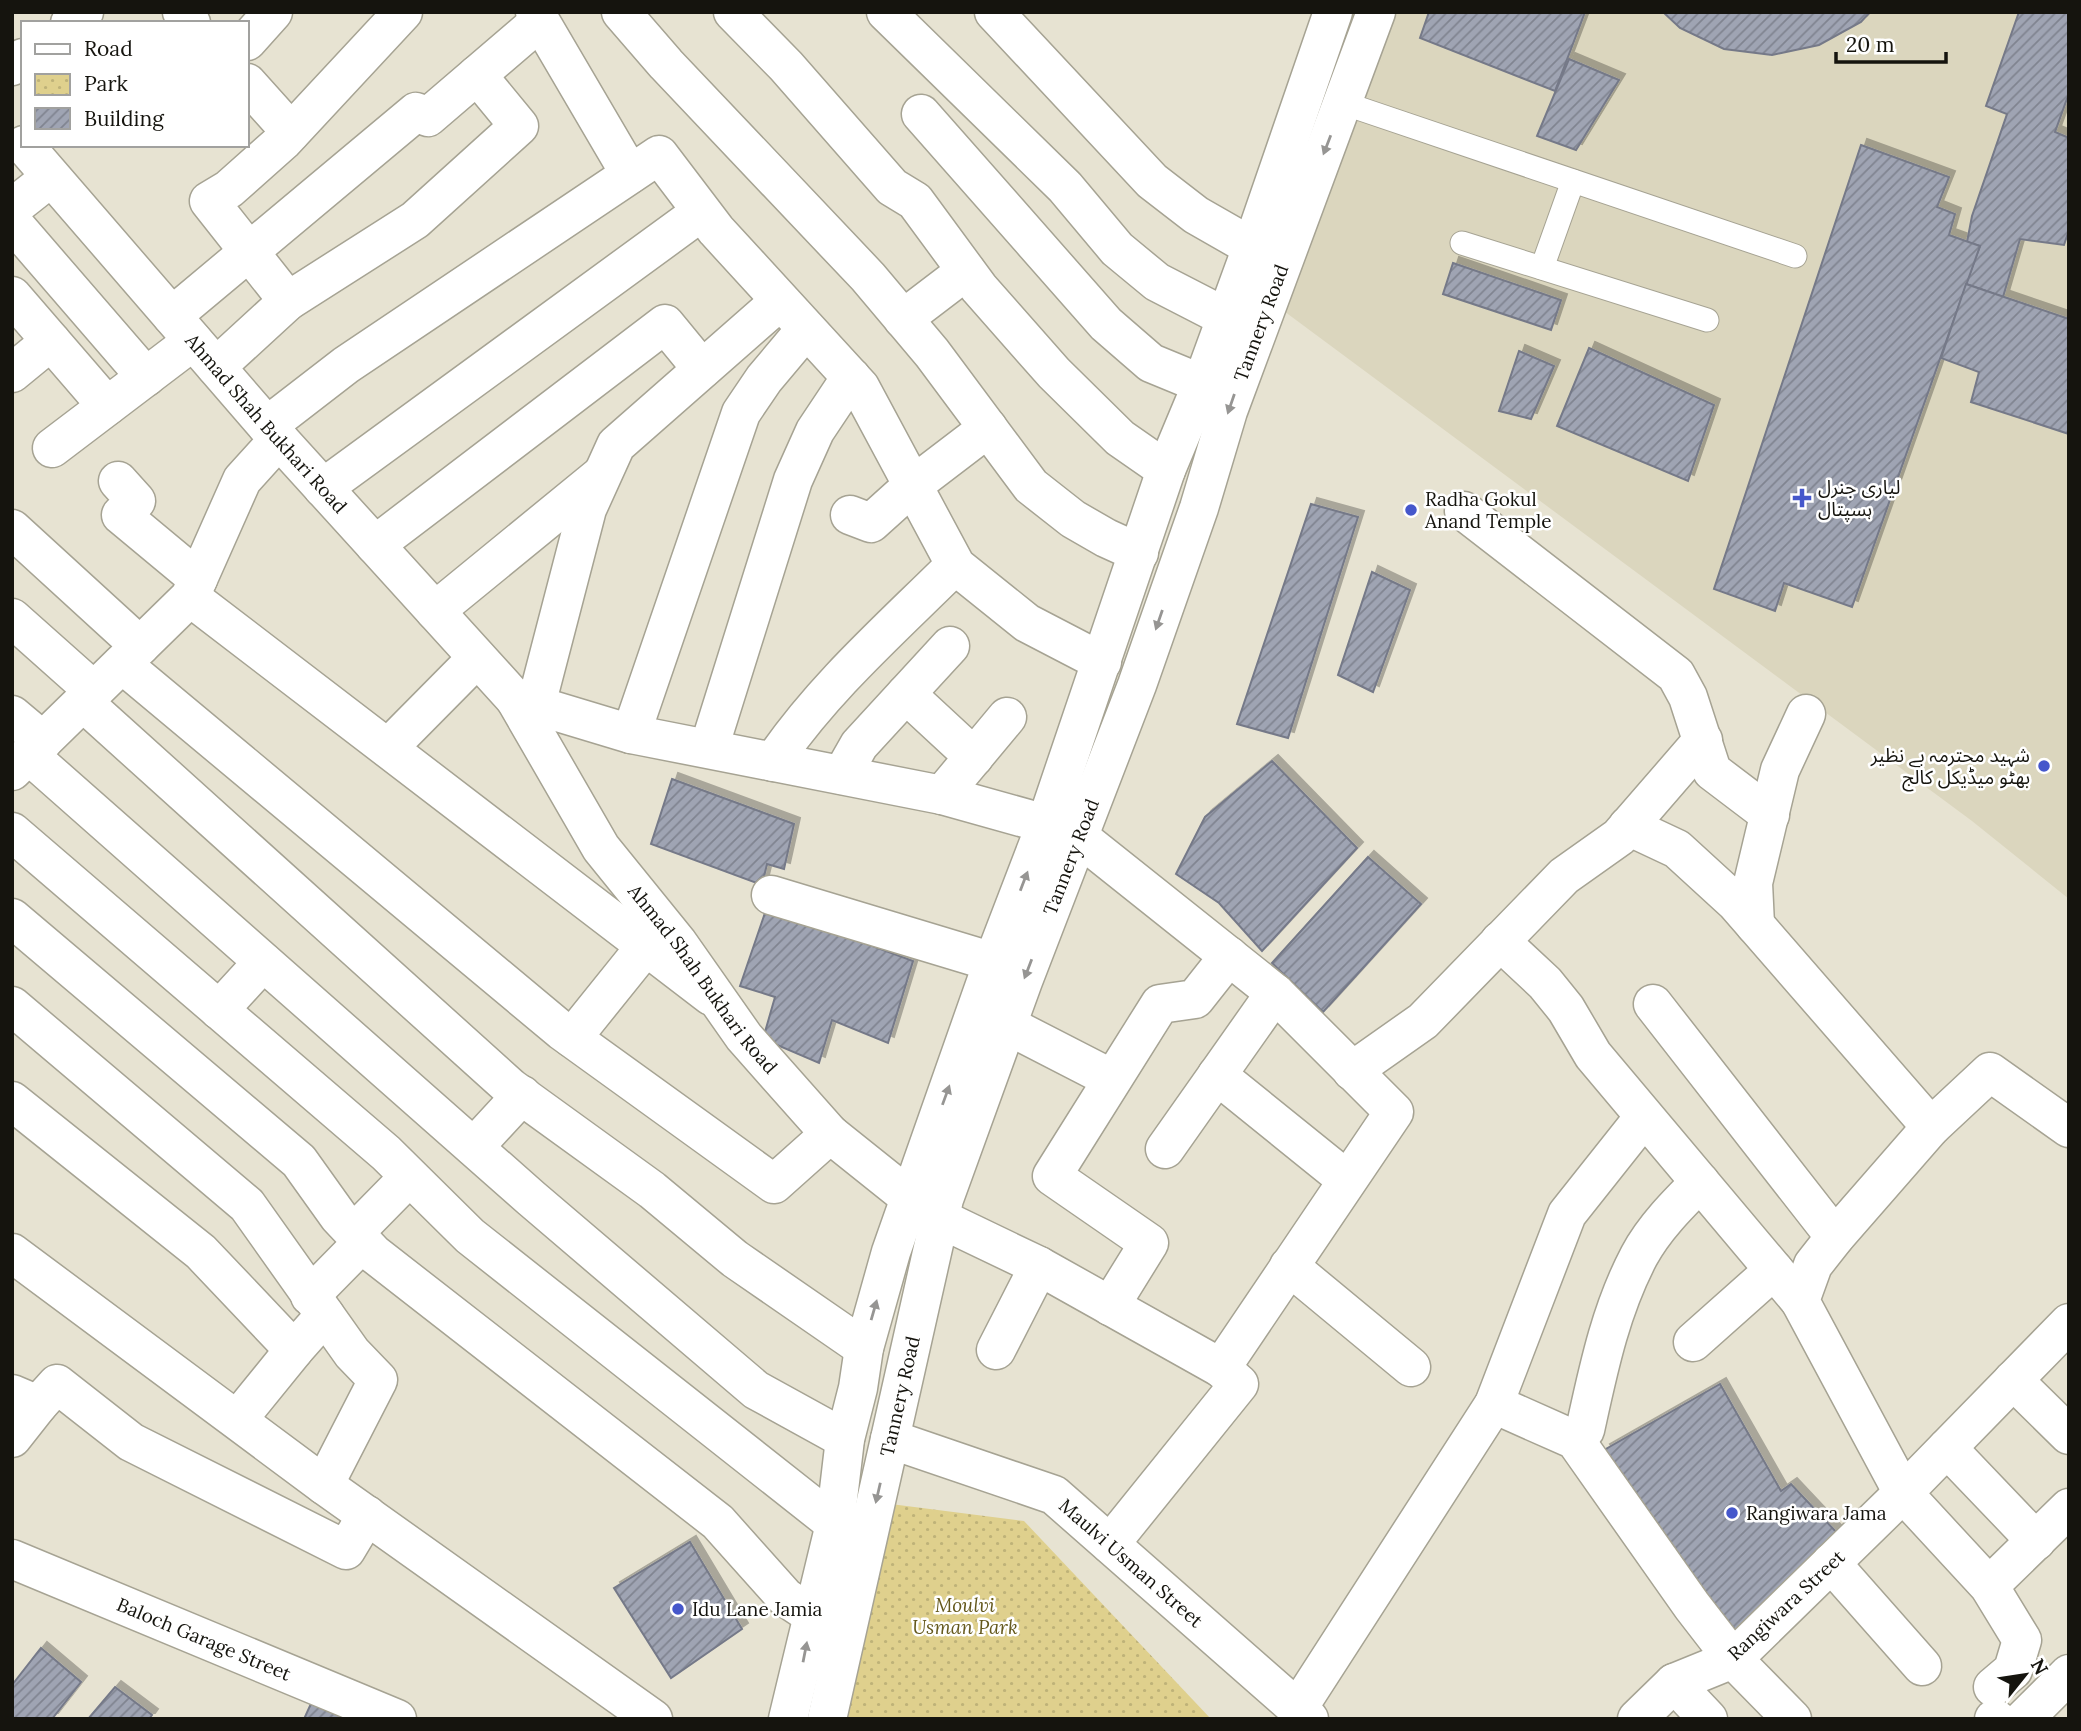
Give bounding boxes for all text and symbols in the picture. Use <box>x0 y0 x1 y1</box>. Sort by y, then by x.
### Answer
legend <box>21 21 248 147</box>
scale bar <box>1836 21 1946 65</box>
text: 20 m <box>1846 31 1895 58</box>
text: Road <box>84 35 133 62</box>
text: Park <box>84 70 128 97</box>
text: Building <box>84 105 164 132</box>
one-way arrow <box>1322 135 1333 156</box>
street label: Tannery Road <box>1228 261 1293 384</box>
street label: Ahmad Shah Bukhari Road <box>180 328 352 518</box>
one-way arrow <box>1225 394 1236 415</box>
place label: لیاری جنرل ہسپتال <box>1818 475 1900 522</box>
place label: Radha Gokul Anand Temple <box>1424 487 1551 533</box>
marker: لیاری جنرل ہسپتال <box>1792 488 1812 508</box>
marker: Radha Gokul Anand Temple <box>1403 502 1419 518</box>
one-way arrow <box>1153 610 1164 631</box>
place label: شہید محترمہ بے نظیر بھٹو میڈیکل کالج <box>1870 743 2030 792</box>
marker: شہید محترمہ بے نظیر بھٹو میڈیکل کالج <box>2036 758 2052 774</box>
street label: Tannery Road <box>1038 795 1104 918</box>
one-way arrow <box>1019 870 1030 891</box>
street label: Ahmad Shah Bukhari Road <box>623 878 783 1078</box>
one-way arrow <box>1022 958 1033 979</box>
one-way arrow <box>941 1084 952 1105</box>
one-way arrow <box>869 1299 879 1320</box>
street label: Tannery Road <box>874 1334 925 1459</box>
one-way arrow <box>872 1482 883 1504</box>
street label: Maulvi Usman Street <box>1054 1493 1209 1633</box>
place label: Rangiwara Jama <box>1746 1501 1887 1525</box>
marker: Rangiwara Jama <box>1724 1505 1740 1521</box>
street label: Rangiwara Street <box>1723 1544 1850 1665</box>
street label: Baloch Garage Street <box>113 1592 295 1686</box>
park label: Moulvi Usman Park <box>912 1593 1018 1639</box>
place label: Idu Lane Jamia <box>692 1597 823 1621</box>
marker: Idu Lane Jamia <box>670 1601 686 1617</box>
north arrow <box>1990 1640 2060 1710</box>
one-way arrow <box>799 1641 810 1663</box>
text: N <box>2026 1654 2054 1679</box>

